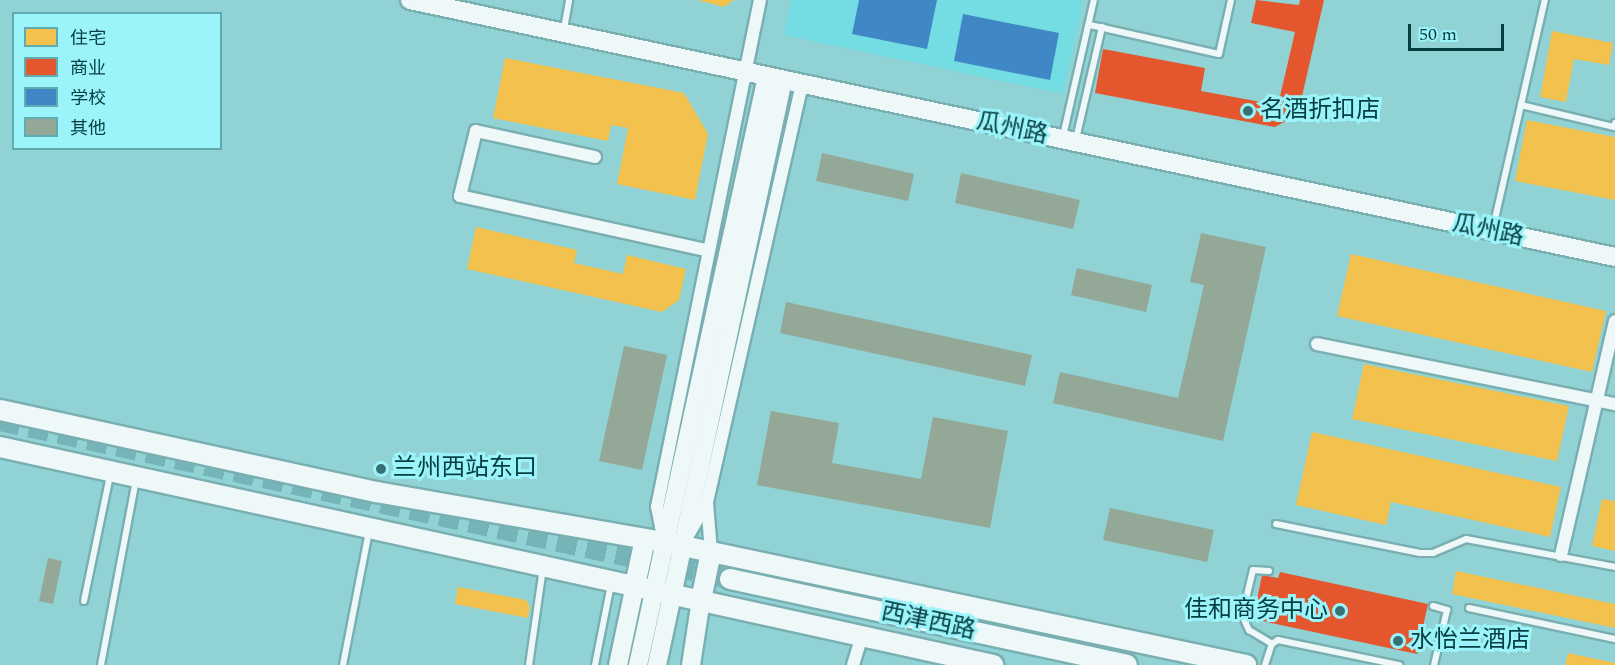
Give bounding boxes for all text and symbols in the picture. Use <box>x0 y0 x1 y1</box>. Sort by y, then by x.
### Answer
legend <box>12 12 222 150</box>
scale bar <box>1411 12 1507 50</box>
text: 50 m <box>1419 21 1457 48</box>
text: 住宅 <box>70 25 106 52</box>
text: 商业 <box>70 55 106 82</box>
text: 学校 <box>70 85 106 112</box>
place label: 名酒折扣店 <box>1260 97 1380 125</box>
marker: 名酒折扣店 <box>1241 104 1255 118</box>
street label: 瓜州路 <box>974 107 1050 151</box>
text: 其他 <box>70 115 106 142</box>
street label: 瓜州路 <box>1450 209 1526 253</box>
place label: 兰州西站东口 <box>393 455 537 483</box>
marker: 兰州西站东口 <box>374 462 388 476</box>
place label: 佳和商务中心 <box>1184 597 1328 625</box>
street label: 西津西路 <box>878 598 978 646</box>
marker: 佳和商务中心 <box>1333 604 1347 618</box>
place label: 水怡兰酒店 <box>1410 627 1530 655</box>
marker: 水怡兰酒店 <box>1391 634 1405 648</box>

